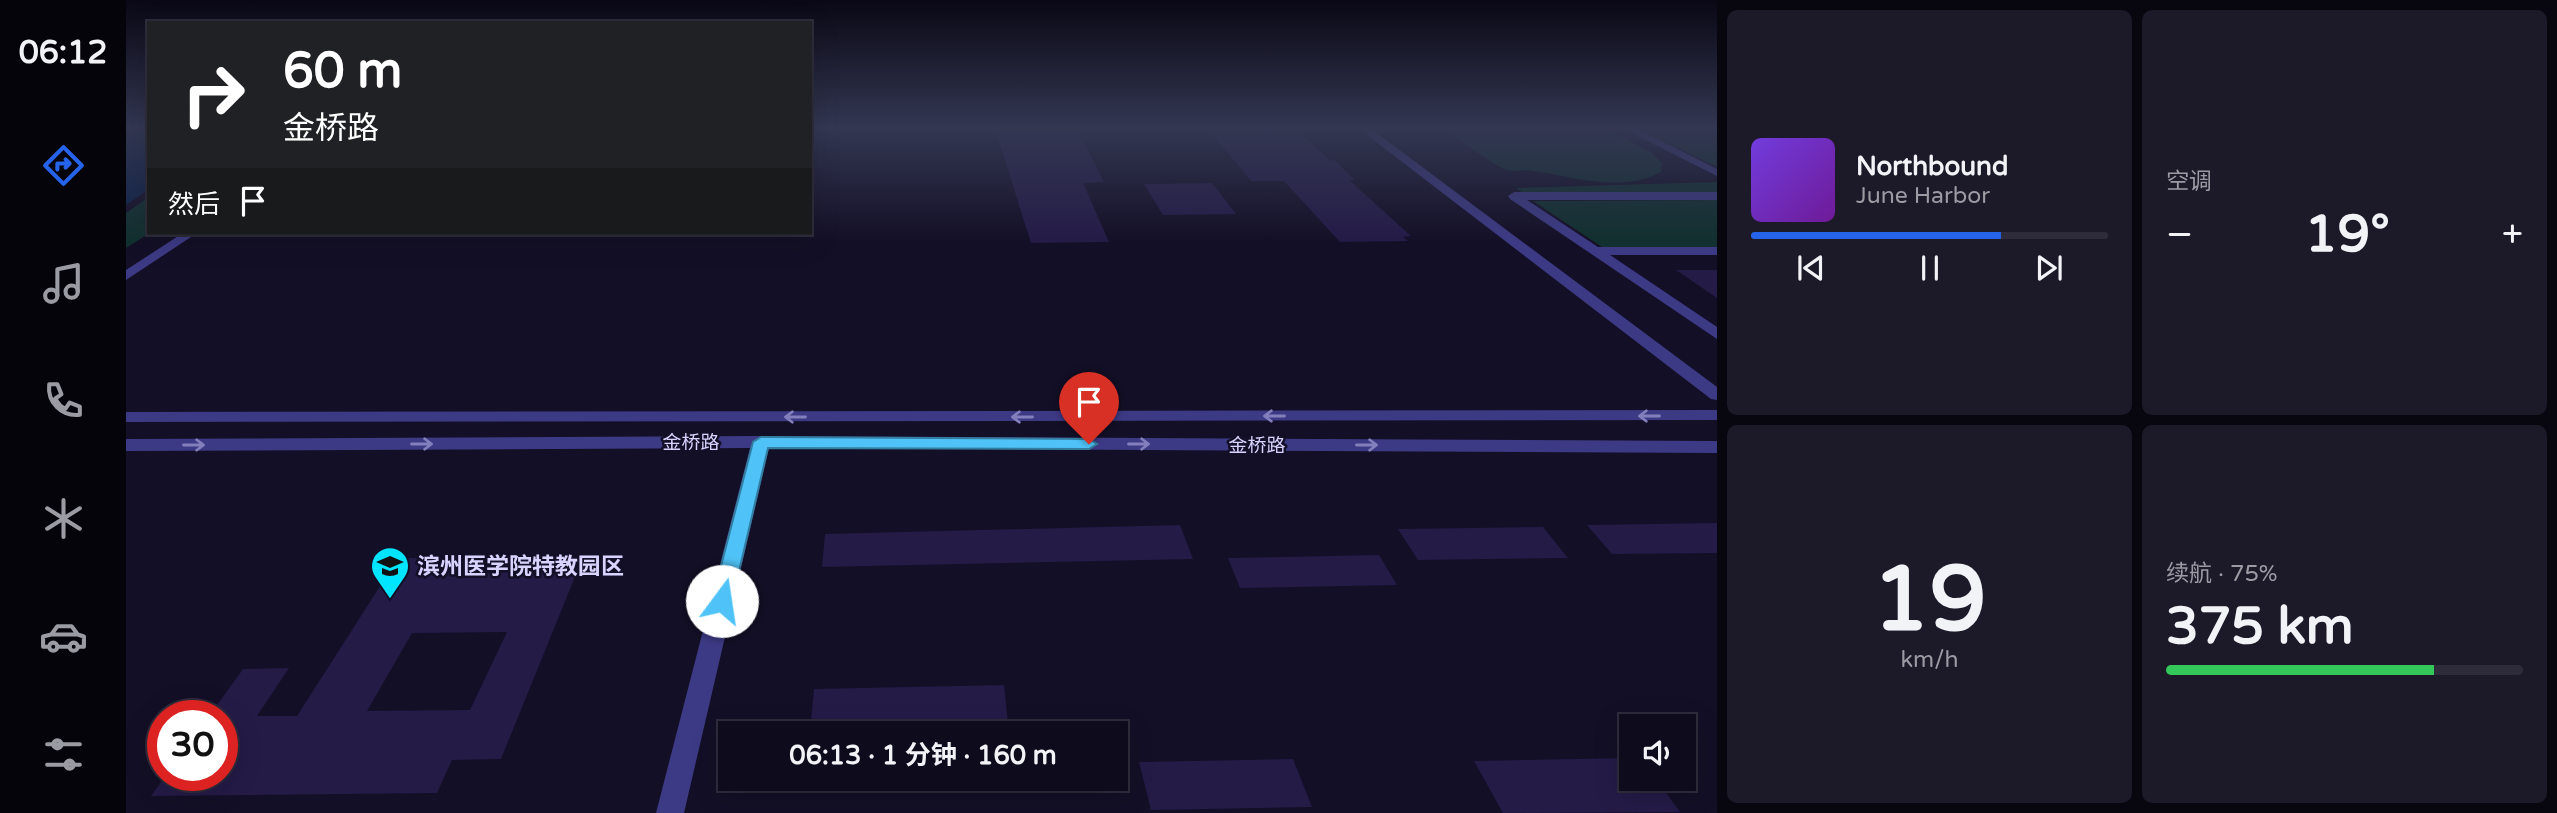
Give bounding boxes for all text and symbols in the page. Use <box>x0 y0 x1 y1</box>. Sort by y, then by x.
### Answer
text: 06:12 <box>19 34 107 72</box>
text: 60 m <box>283 42 402 101</box>
icon: right <box>168 49 259 140</box>
text: 金桥路 <box>283 110 379 148</box>
icon: directions <box>39 141 88 190</box>
text: Northbound <box>1856 151 2008 182</box>
text: 空调 <box>2166 168 2212 196</box>
icon: arrive <box>234 182 272 220</box>
text: June Harbor <box>1856 182 1990 210</box>
text: 然后 <box>168 189 220 220</box>
text: 19° <box>2305 203 2390 266</box>
text: − <box>2166 212 2193 258</box>
text: + <box>2502 212 2523 258</box>
icon: previous <box>1792 249 1830 287</box>
icon: pause <box>1911 249 1949 287</box>
icon: next <box>2030 249 2068 287</box>
icon: music <box>39 259 88 308</box>
pin <box>1059 372 1119 444</box>
icon: phone <box>39 376 88 425</box>
icon: arrive <box>1070 383 1108 421</box>
one-way arrow <box>1638 409 1661 423</box>
one-way arrow <box>784 410 807 424</box>
one-way arrow <box>1011 410 1034 424</box>
one-way arrow <box>1263 410 1286 423</box>
street label: 金桥路 <box>662 432 720 454</box>
street label: 金桥路 <box>1228 435 1286 457</box>
one-way arrow <box>410 437 433 451</box>
one-way arrow <box>1127 437 1150 451</box>
one-way arrow <box>182 438 205 452</box>
one-way arrow <box>1355 438 1378 452</box>
icon: climate <box>39 494 88 543</box>
school or university icon: 滨州医学院特教园区 <box>369 545 411 600</box>
text: 19 <box>1872 545 1987 655</box>
place label: 滨州医学院特教园区 <box>417 553 624 581</box>
text: 续航 · 75% <box>2166 560 2278 588</box>
position arrow <box>685 564 759 638</box>
text: 375 km <box>2166 595 2354 658</box>
icon: car <box>39 612 88 661</box>
text: km/h <box>1901 646 1958 674</box>
speed limit sign: 30 <box>147 700 238 791</box>
map controls <box>1619 714 1696 791</box>
button: sound <box>1619 714 1696 791</box>
icon: filters <box>39 730 88 779</box>
text: 06:13 · 1 分钟 · 160 m <box>789 740 1057 771</box>

